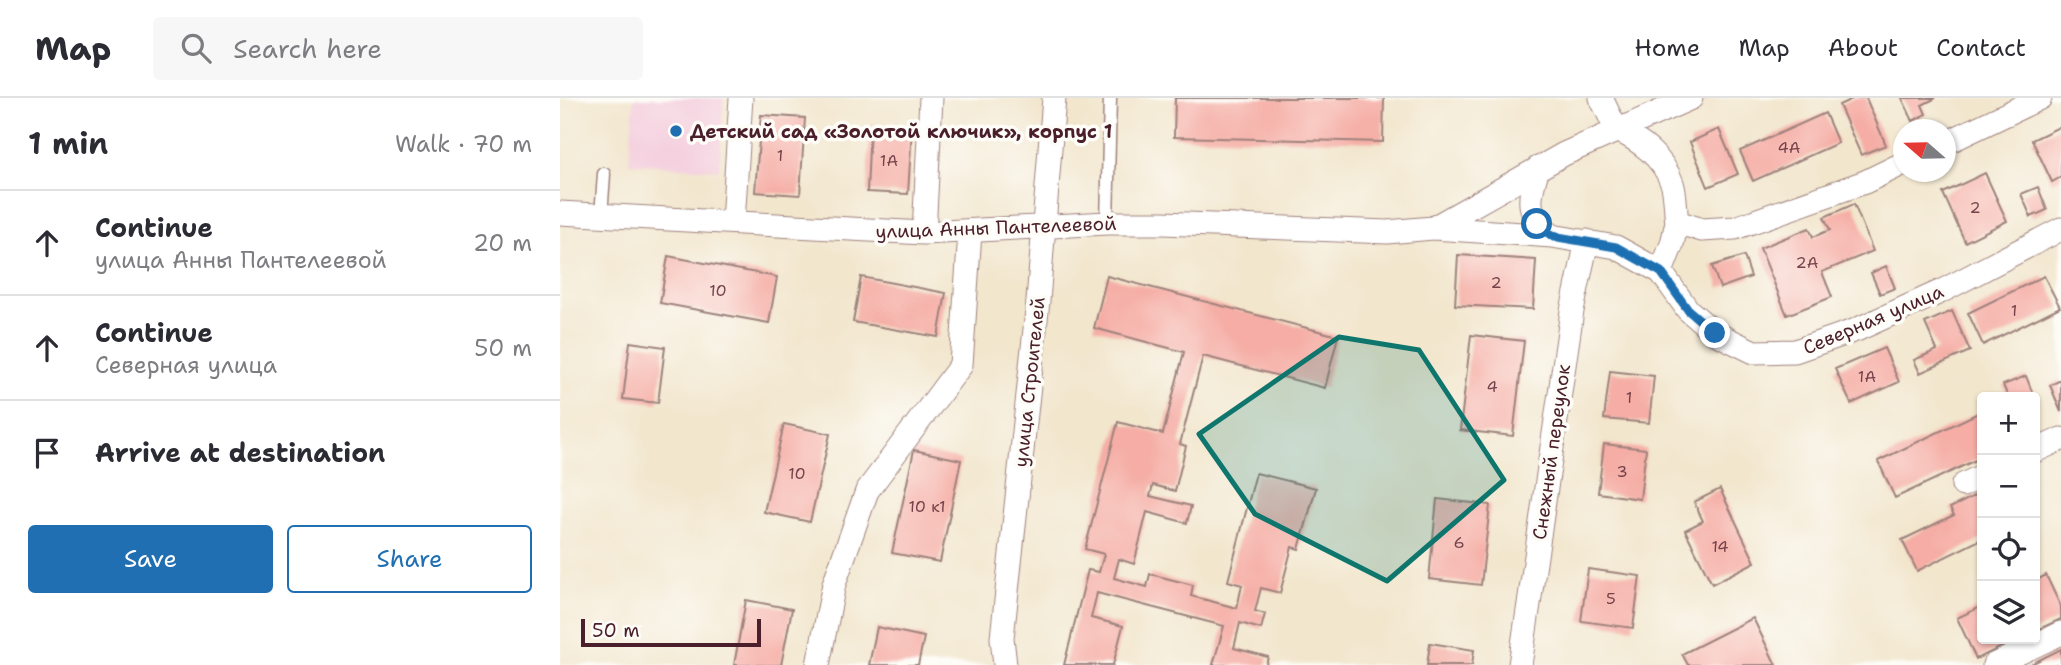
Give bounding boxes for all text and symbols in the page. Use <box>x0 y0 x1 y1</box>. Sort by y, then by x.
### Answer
search box <box>153 17 643 80</box>
text: Map <box>35 26 111 71</box>
icon: search <box>177 29 215 67</box>
text: Search here <box>233 31 382 66</box>
text: Home <box>1634 32 1700 64</box>
text: Map <box>1738 32 1790 64</box>
text: About <box>1828 32 1898 64</box>
text: Contact <box>1936 32 2026 64</box>
place label: Детский сад «Золотой ключик», корпус 1 <box>690 119 1112 144</box>
north arrow <box>1893 119 1956 182</box>
text: 1 min <box>28 123 108 164</box>
marker: Детский сад «Золотой ключик», корпус 1 <box>668 123 684 139</box>
text: Walk · 70 m <box>395 129 532 159</box>
house number: 4А <box>1778 137 1800 158</box>
house number: 1 <box>777 145 783 166</box>
house number: 1А <box>880 150 898 171</box>
house number: 2 <box>1969 197 1981 218</box>
route start <box>1521 208 1552 239</box>
text: Continue <box>95 210 213 245</box>
street label: улица Анны Пантелеевой <box>875 211 1117 244</box>
icon: ahead <box>28 224 66 262</box>
text: 20 m <box>473 228 532 258</box>
text: улица Анны Пантелеевой <box>95 245 387 275</box>
house number: 2А <box>1796 252 1818 273</box>
house number: 2 <box>1490 272 1502 293</box>
street label: Северная улица <box>1799 278 1947 360</box>
house number: 10 <box>709 280 727 301</box>
street label: улица Строителей <box>1008 296 1051 468</box>
house number: 1 <box>2011 300 2017 321</box>
text: Continue <box>95 315 213 350</box>
route end <box>1699 317 1730 348</box>
icon: ahead <box>28 329 66 367</box>
text: 50 m <box>474 333 532 363</box>
text: Северная улица <box>95 350 277 380</box>
street label: Снежный переулок <box>1527 363 1576 541</box>
house number: 1А <box>1858 366 1876 387</box>
house number: 4 <box>1486 376 1498 397</box>
house number: 1 <box>1626 387 1632 408</box>
map controls <box>1977 392 2040 644</box>
button: + <box>1977 392 2040 455</box>
icon: arrive <box>28 434 66 472</box>
text: Arrive at destination <box>95 435 385 470</box>
button: − <box>1977 455 2040 518</box>
house number: 3 <box>1616 461 1628 482</box>
house number: 10 <box>788 463 806 484</box>
house number: 10 к1 <box>908 496 946 517</box>
button: locate <box>1977 518 2040 581</box>
button: Save <box>28 525 273 593</box>
button: Share <box>287 525 532 593</box>
house number: 6 <box>1453 532 1465 553</box>
house number: 14 <box>1711 536 1729 557</box>
button: layers <box>1977 581 2040 644</box>
house number: 5 <box>1606 588 1616 609</box>
scale bar <box>581 616 761 648</box>
text: 50 m <box>592 618 640 643</box>

